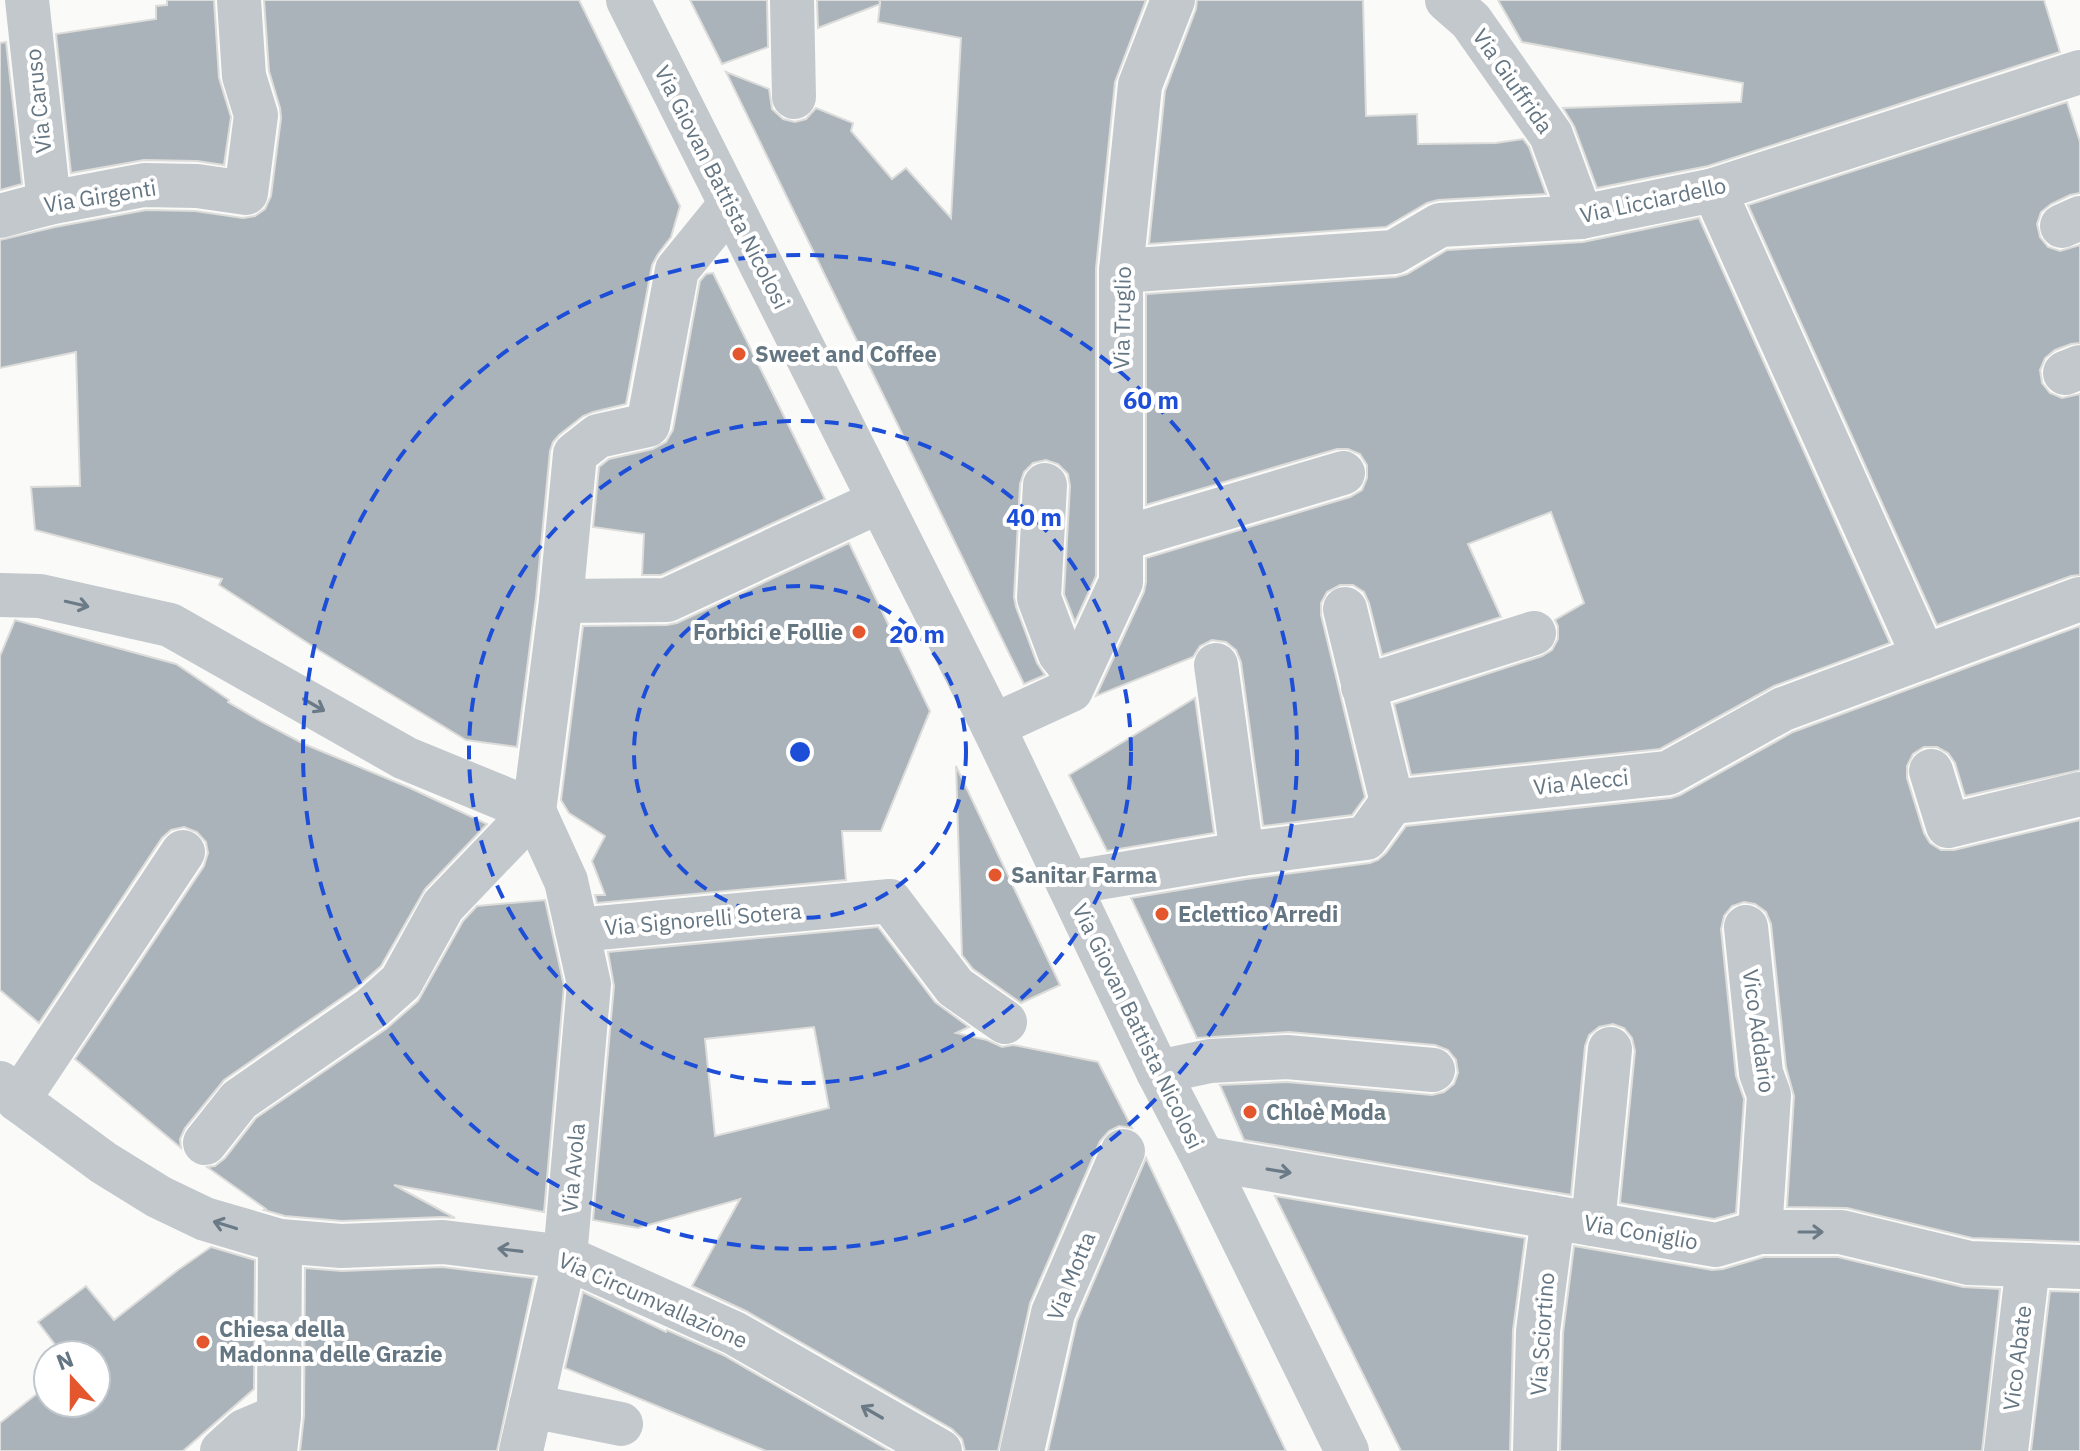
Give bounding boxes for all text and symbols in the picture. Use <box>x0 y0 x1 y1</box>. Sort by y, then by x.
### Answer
street label: Via Giuffrida <box>1467 23 1560 139</box>
street label: Via Caruso <box>18 47 57 155</box>
street label: Via Giovan Battista Nicolosi <box>648 60 797 314</box>
street label: Via Licciardello <box>1577 170 1729 229</box>
street label: Via Girgenti <box>42 172 158 219</box>
street label: Via Truglio <box>1106 266 1137 370</box>
place label: Sweet and Coffee <box>755 339 937 368</box>
marker: Sweet and Coffee <box>730 345 748 363</box>
text: 60 m <box>1123 384 1179 416</box>
text: 40 m <box>1006 501 1062 533</box>
one-way arrow <box>64 597 89 612</box>
place label: Forbici e Follie <box>693 617 843 646</box>
text: 20 m <box>889 618 945 650</box>
marker: Forbici e Follie <box>850 623 868 641</box>
one-way arrow <box>302 698 325 714</box>
centre of rings <box>786 738 814 766</box>
street label: Via Alecci <box>1532 762 1630 801</box>
place label: Sanitar Farma <box>1011 860 1157 889</box>
marker: Sanitar Farma <box>986 866 1004 884</box>
street label: Via Signorelli Sotera <box>603 895 803 942</box>
street label: Via Giovan Battista Nicolosi <box>1066 898 1211 1153</box>
place label: Eclettico Arredi <box>1178 899 1338 928</box>
marker: Eclettico Arredi <box>1153 905 1171 923</box>
street label: Vico Addario <box>1736 967 1783 1095</box>
place label: Chloè Moda <box>1266 1097 1386 1126</box>
marker: Chloè Moda <box>1241 1103 1259 1121</box>
street label: Via Avola <box>554 1122 591 1214</box>
one-way arrow <box>1266 1164 1292 1179</box>
street label: Via Coniglio <box>1582 1207 1700 1256</box>
one-way arrow <box>213 1217 239 1232</box>
one-way arrow <box>1797 1224 1824 1240</box>
street label: Via Motta <box>1040 1227 1101 1324</box>
one-way arrow <box>497 1243 524 1258</box>
street label: Via Circumvallazione <box>554 1245 752 1354</box>
street label: Via Sciortino <box>1523 1271 1560 1397</box>
street label: Vico Abate <box>1996 1304 2037 1412</box>
place label: Chiesa della Madonna delle Grazie <box>219 1314 443 1368</box>
marker: Chiesa della Madonna delle Grazie <box>194 1333 212 1351</box>
north arrow <box>32 1339 112 1419</box>
text: N <box>52 1343 77 1376</box>
one-way arrow <box>861 1404 885 1419</box>

